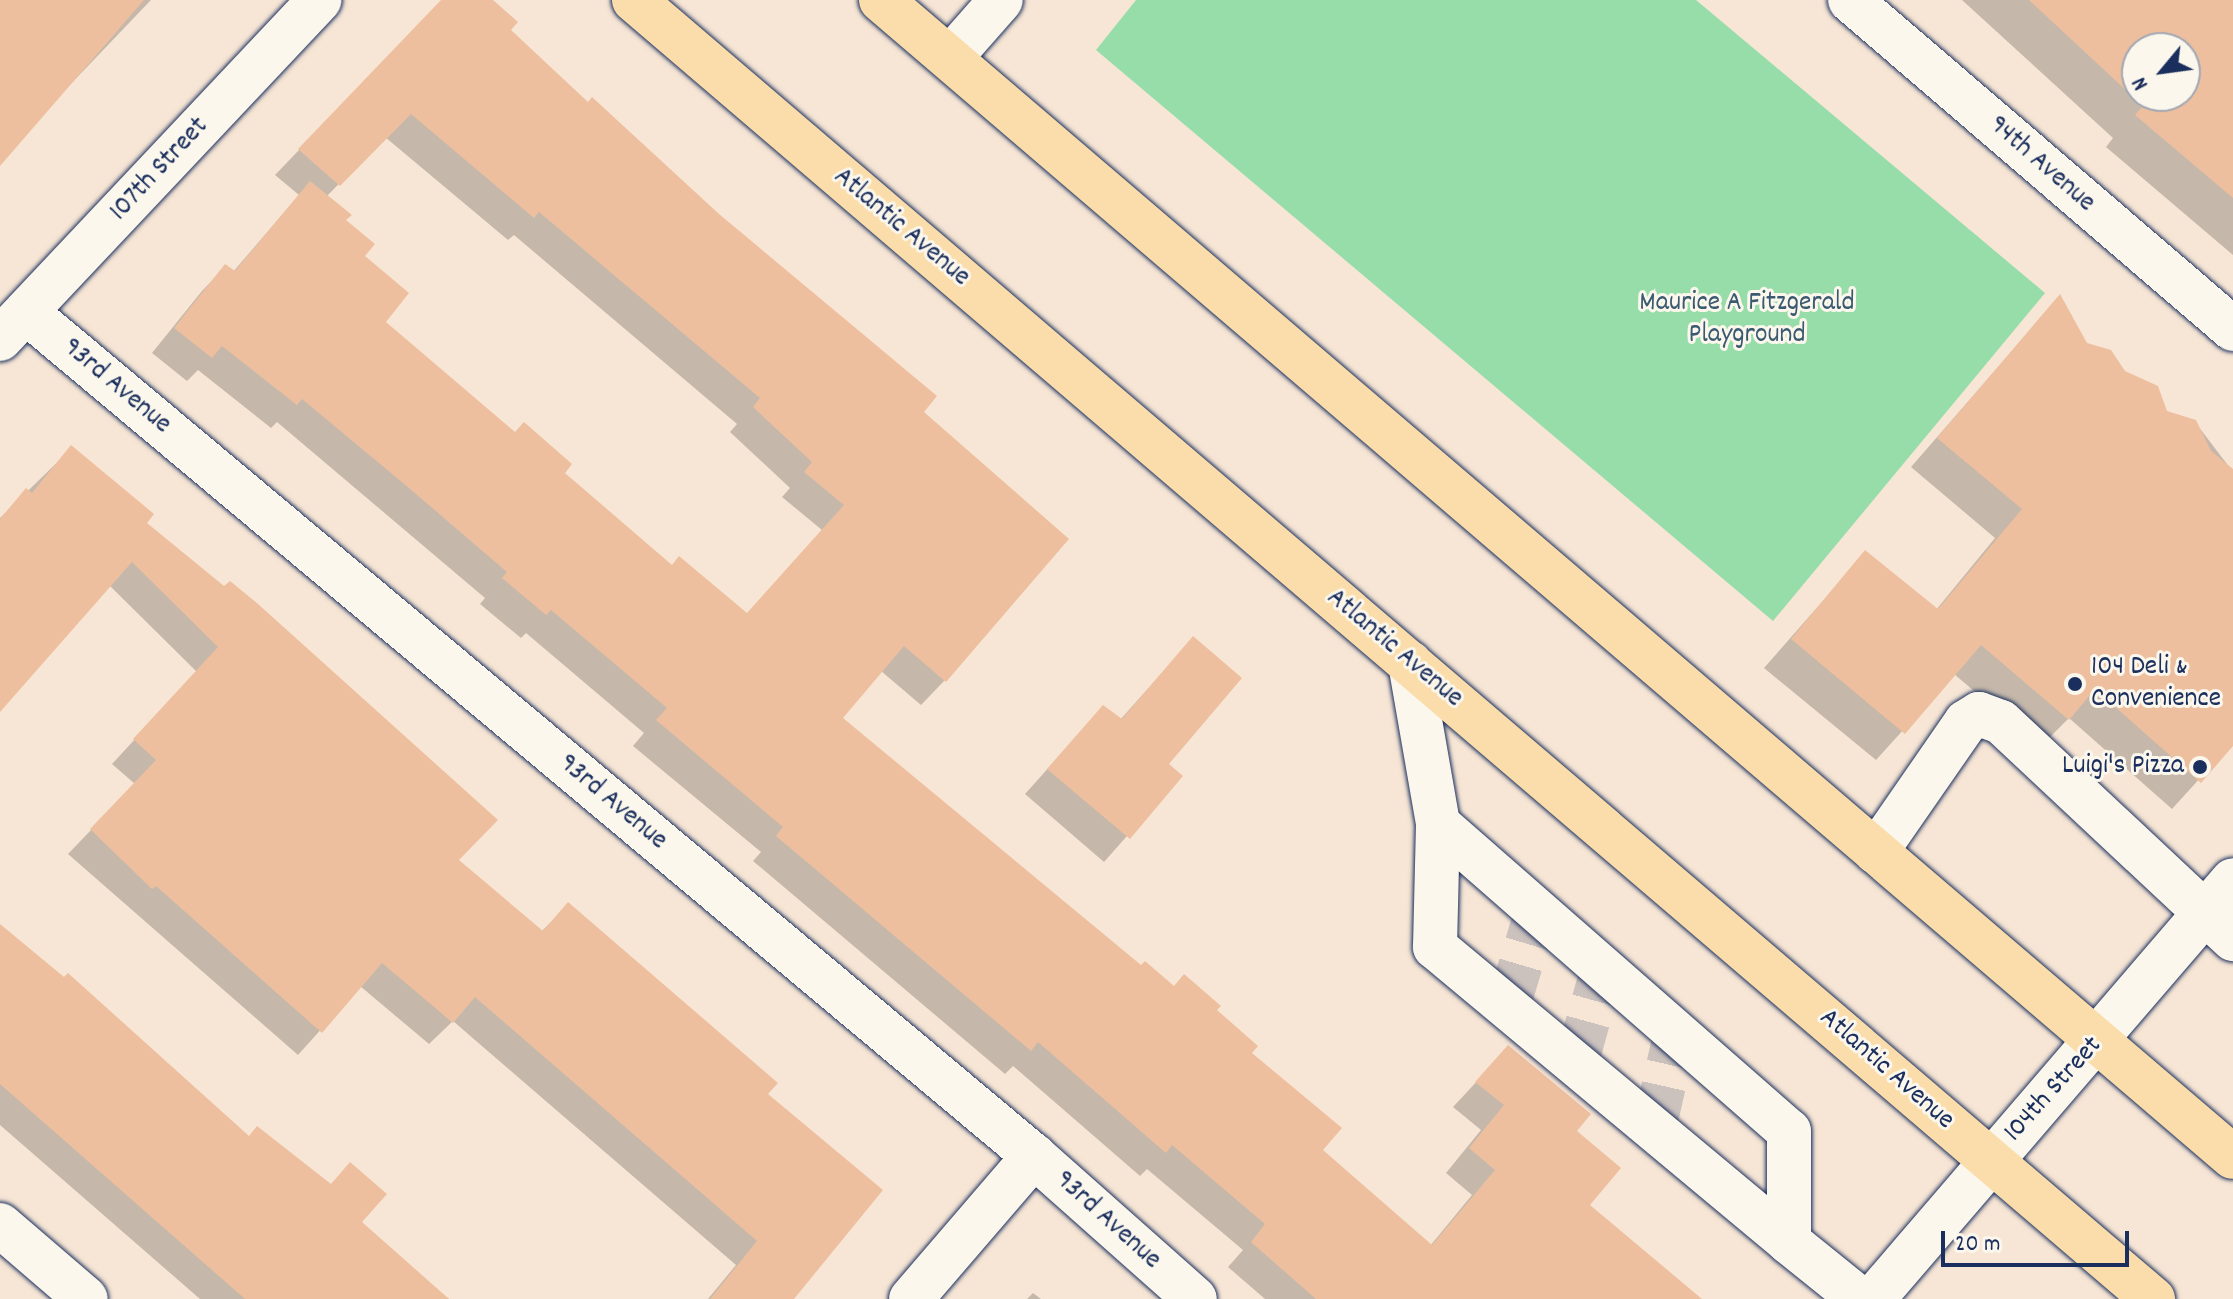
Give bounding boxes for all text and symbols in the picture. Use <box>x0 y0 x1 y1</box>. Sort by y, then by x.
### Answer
north arrow <box>2121 32 2201 112</box>
text: N <box>2125 71 2158 95</box>
street label: 94th Avenue <box>1981 109 2101 221</box>
street label: 107th Street <box>103 111 217 229</box>
street label: Atlantic Avenue <box>826 161 976 295</box>
park label: Maurice A Fitzgerald Playground <box>1639 287 1855 353</box>
street label: 93rd Avenue <box>55 332 177 442</box>
street label: Atlantic Avenue <box>1319 582 1469 716</box>
place label: 104 Deli & Convenience <box>2091 651 2221 717</box>
marker: 104 Deli & Convenience <box>2066 675 2084 693</box>
street label: 93rd Avenue <box>551 748 673 858</box>
place label: Luigi's Pizza <box>2062 750 2184 784</box>
marker: Luigi's Pizza <box>2191 758 2209 776</box>
street label: Atlantic Avenue <box>1812 1002 1960 1138</box>
street label: 104th Street <box>1998 1030 2110 1150</box>
street label: 93rd Avenue <box>1047 1164 1167 1278</box>
scale bar <box>1945 1215 2133 1265</box>
text: 20 m <box>1955 1228 2001 1262</box>

